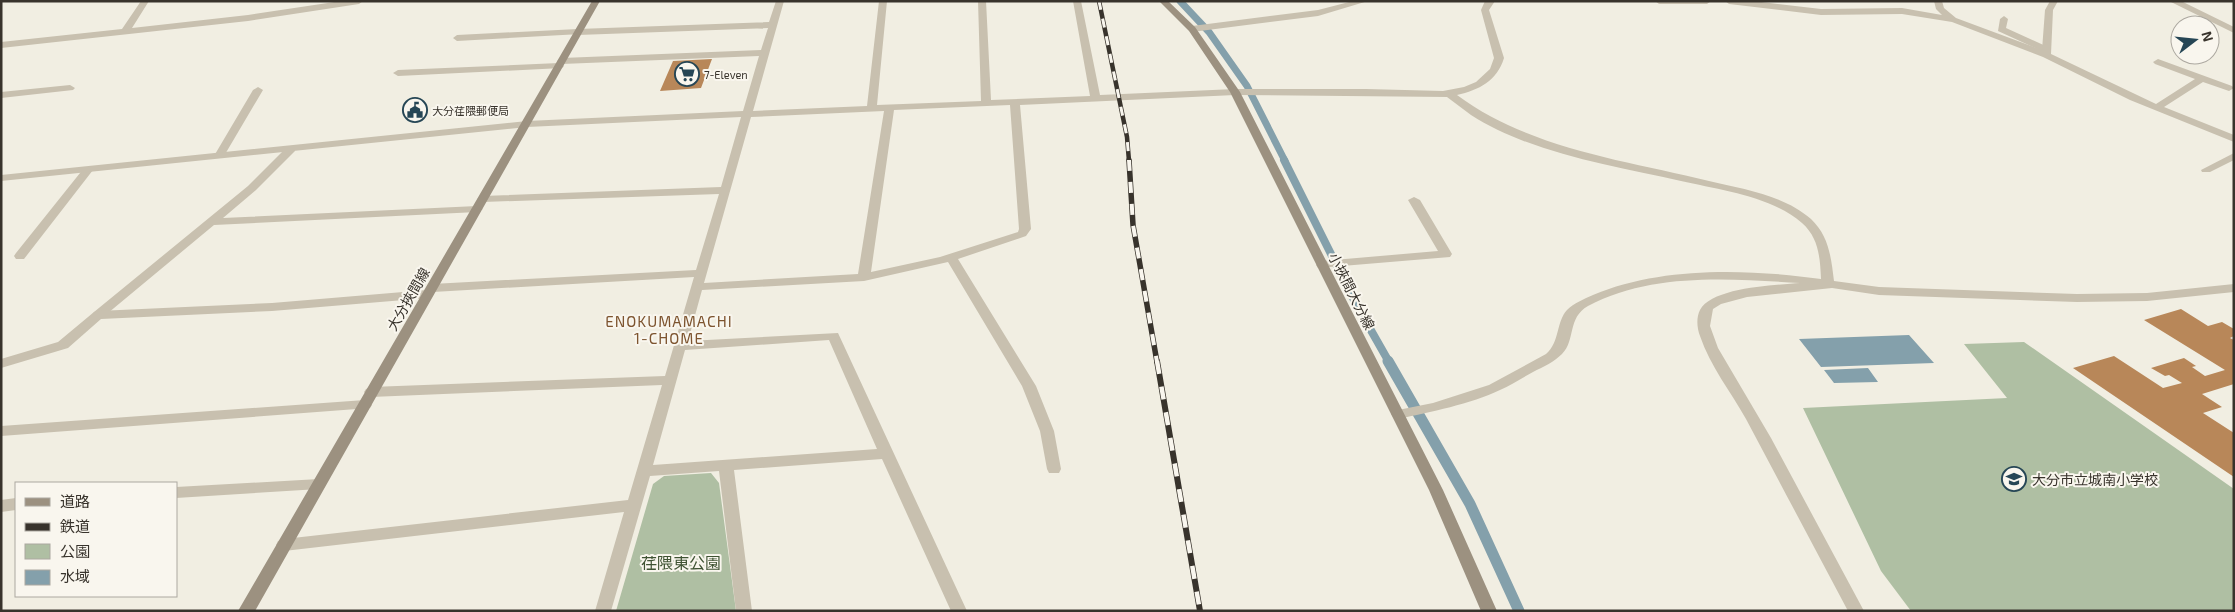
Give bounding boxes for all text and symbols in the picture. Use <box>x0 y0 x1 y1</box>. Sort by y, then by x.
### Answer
north arrow <box>2170 15 2220 65</box>
text: N <box>2198 29 2218 43</box>
supermarket icon: 7-Eleven <box>674 61 700 87</box>
place label: 7-Eleven <box>704 68 748 81</box>
public building icon: 大分荏隈郵便局 <box>402 97 428 123</box>
place label: 大分荏隈郵便局 <box>432 104 509 117</box>
street label: 小挾間大分線 <box>1325 250 1379 332</box>
street label: 大分挾間線 <box>383 264 433 334</box>
district label: ENOKUMAMACHI 1-CHOME <box>605 312 733 347</box>
school or university icon: 大分市立城南小学校 <box>2001 466 2027 492</box>
place label: 大分市立城南小学校 <box>2032 471 2158 488</box>
legend <box>15 482 178 597</box>
text: 道路 <box>60 492 90 510</box>
text: 鉄道 <box>60 517 90 535</box>
text: 公園 <box>60 542 90 560</box>
park label: 荏隈東公園 <box>641 553 721 572</box>
text: 水域 <box>60 567 90 585</box>

